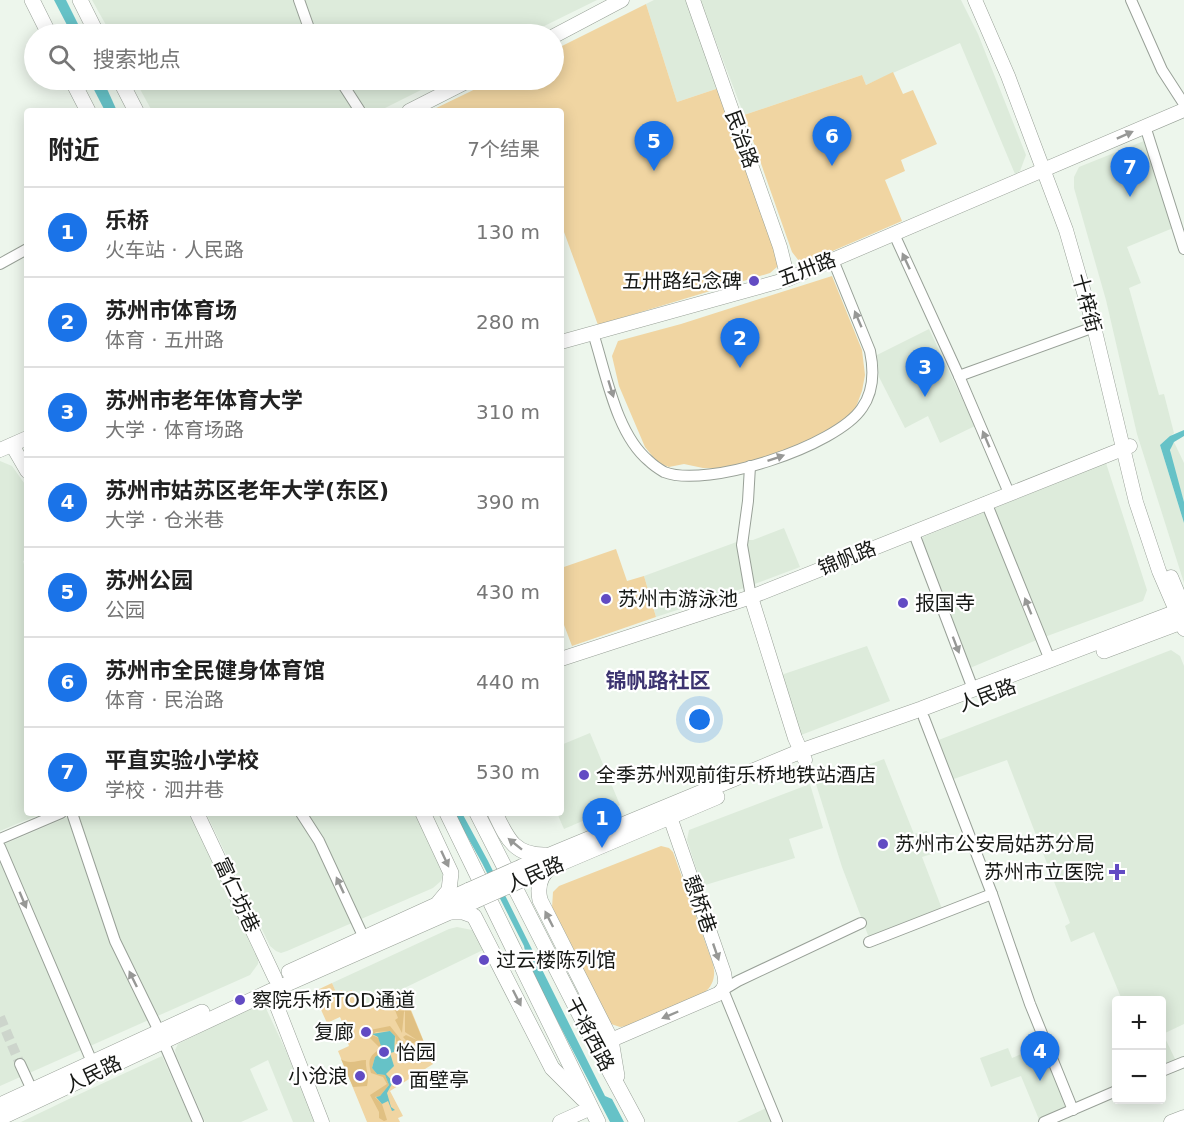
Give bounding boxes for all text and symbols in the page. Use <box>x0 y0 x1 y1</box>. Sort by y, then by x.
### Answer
search box <box>24 24 564 90</box>
icon: search <box>45 41 78 74</box>
text: 搜索地点 <box>93 47 181 72</box>
street label: 民治路 <box>720 107 764 171</box>
pin: 6 <box>812 116 852 166</box>
pin: 5 <box>634 122 674 171</box>
one-way arrow <box>1116 130 1134 140</box>
text: 附近 <box>48 135 100 165</box>
text: 7个结果 <box>467 137 540 161</box>
pin: 7 <box>1110 148 1150 197</box>
text: 乐桥 <box>105 208 149 233</box>
text: 1 <box>61 220 74 244</box>
text: 130 m <box>476 220 540 244</box>
text: 火车站 · 人民路 <box>105 238 244 262</box>
street label: 五卅路 <box>775 247 839 291</box>
one-way arrow <box>902 253 911 270</box>
place label: 五卅路纪念碑 <box>622 269 742 293</box>
street label: 十梓街 <box>1068 271 1106 335</box>
marker: 五卅路纪念碑 <box>747 274 761 288</box>
text: 苏州市体育场 <box>105 298 237 323</box>
text: 2 <box>61 310 74 334</box>
text: 280 m <box>476 310 540 334</box>
one-way arrow <box>853 310 862 328</box>
pin: 2 <box>720 318 760 368</box>
text: 体育 · 五卅路 <box>105 328 224 352</box>
pin: 3 <box>906 348 944 397</box>
one-way arrow <box>607 380 616 398</box>
text: 苏州市老年体育大学 <box>105 388 303 413</box>
text: 3 <box>61 400 74 424</box>
text: 310 m <box>476 400 540 424</box>
text: 大学 · 体育场路 <box>105 418 244 442</box>
one-way arrow <box>981 430 990 448</box>
one-way arrow <box>767 453 785 463</box>
text: 苏州市姑苏区老年大学(东区) <box>105 478 389 503</box>
text: 4 <box>61 490 74 514</box>
text: 390 m <box>476 490 540 514</box>
text: 大学 · 仓米巷 <box>105 508 224 532</box>
street label: 锦帆路 <box>815 536 879 580</box>
text: 苏州公园 <box>105 568 193 593</box>
text: 5 <box>61 580 74 604</box>
text: 430 m <box>476 580 540 604</box>
place label: 苏州市游泳池 <box>618 587 738 611</box>
place label: 报国寺 <box>915 591 975 615</box>
marker: 苏州市游泳池 <box>599 592 613 606</box>
marker: 报国寺 <box>896 596 910 610</box>
one-way arrow <box>1023 597 1032 615</box>
text: 公园 <box>105 598 145 622</box>
one-way arrow <box>952 636 962 654</box>
text: 苏州市全民健身体育馆 <box>105 658 325 683</box>
district label: 锦帆路社区 <box>606 669 711 693</box>
text: 6 <box>61 670 74 694</box>
text: 440 m <box>476 670 540 694</box>
street label: 人民路 <box>955 673 1019 717</box>
text: 体育 · 民治路 <box>105 688 224 712</box>
your location <box>685 705 714 734</box>
text: 平直实验小学校 <box>105 748 259 773</box>
text: 7 <box>61 760 74 784</box>
text: 530 m <box>476 760 540 784</box>
place label: 全季苏州观前街乐桥地铁站酒店 <box>596 763 876 787</box>
marker: 全季苏州观前街乐桥地铁站酒店 <box>577 768 591 782</box>
text: 学校 · 泗井巷 <box>105 778 224 802</box>
pin: 1 <box>582 798 622 848</box>
place label: 苏州市公安局姑苏分局 <box>895 832 1095 856</box>
marker: 苏州市公安局姑苏分局 <box>876 837 890 851</box>
one-way arrow <box>507 838 523 851</box>
one-way arrow <box>440 851 449 868</box>
street label: 人民路 <box>503 851 567 897</box>
street label: 富仁坊巷 <box>209 854 265 936</box>
place label: 苏州市立医院 <box>984 860 1104 884</box>
marker: 苏州市立医院 <box>1108 863 1126 881</box>
street label: 憩桥巷 <box>679 872 721 936</box>
one-way arrow <box>335 876 344 893</box>
one-way arrow <box>18 892 28 910</box>
one-way arrow <box>544 910 554 928</box>
one-way arrow <box>712 943 722 961</box>
place label: 过云楼陈列馆 <box>496 948 616 972</box>
marker: 过云楼陈列馆 <box>477 953 491 967</box>
one-way arrow <box>129 970 138 987</box>
place label: 察院乐桥TOD通道 <box>252 988 415 1012</box>
one-way arrow <box>512 990 522 1007</box>
marker: 察院乐桥TOD通道 <box>233 993 247 1007</box>
street label: 干将西路 <box>561 993 619 1075</box>
map controls <box>1112 996 1166 1104</box>
button: + <box>1112 996 1166 1050</box>
one-way arrow <box>661 1010 679 1020</box>
place label: 复廊 <box>314 1020 354 1044</box>
marker: 复廊 <box>359 1025 373 1039</box>
pin: 4 <box>1020 1032 1060 1081</box>
place label: 怡园 <box>396 1040 436 1064</box>
marker: 怡园 <box>377 1045 391 1059</box>
street label: 人民路 <box>61 1050 125 1098</box>
button: − <box>1112 1050 1166 1104</box>
place label: 小沧浪 <box>288 1064 348 1088</box>
place label: 面壁亭 <box>409 1068 469 1092</box>
marker: 小沧浪 <box>353 1069 367 1083</box>
marker: 面壁亭 <box>390 1073 404 1087</box>

